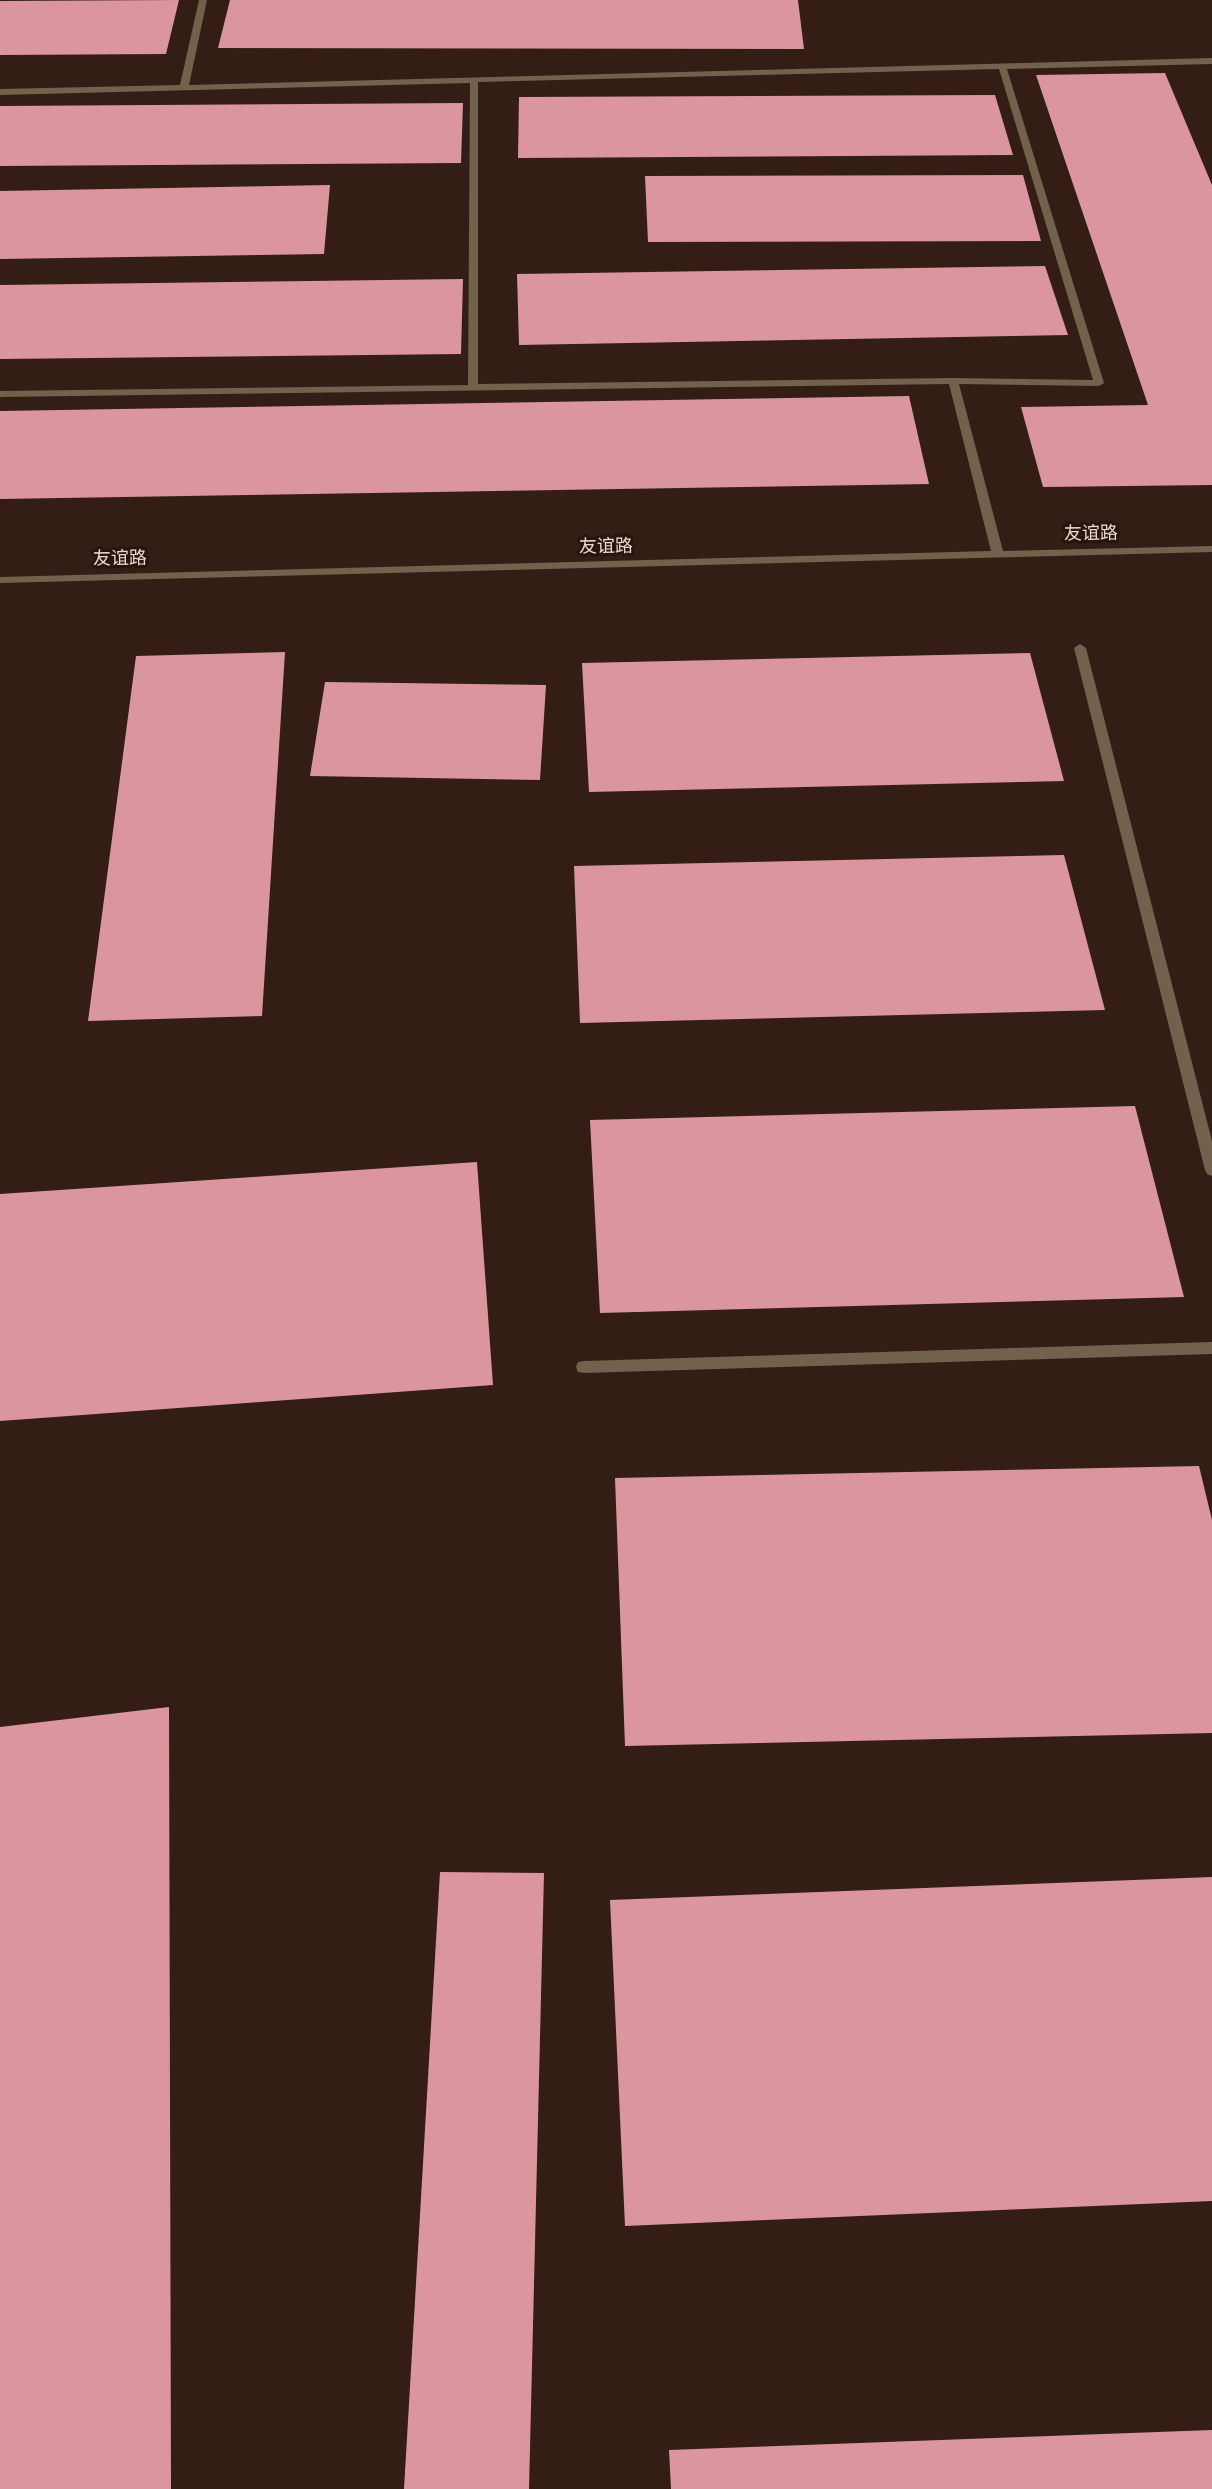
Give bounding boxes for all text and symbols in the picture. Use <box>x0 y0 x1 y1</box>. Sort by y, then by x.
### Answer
street label: 友谊路 <box>1064 523 1118 545</box>
street label: 友谊路 <box>579 536 633 558</box>
street label: 友谊路 <box>93 548 147 570</box>

